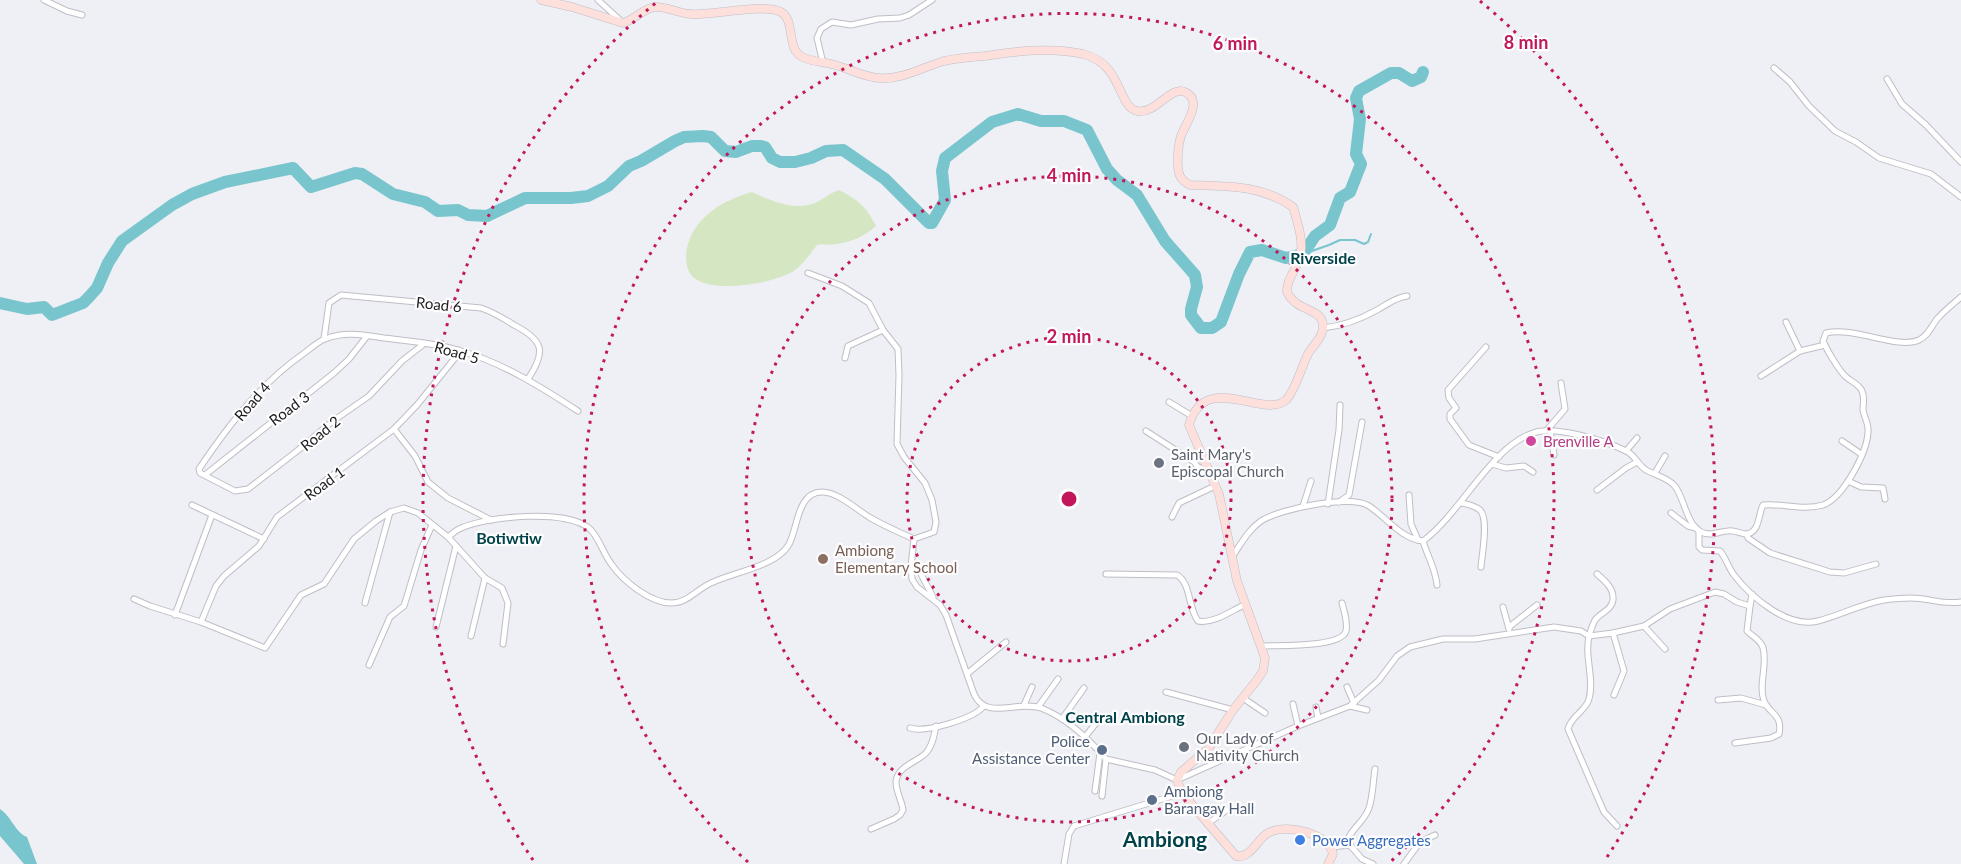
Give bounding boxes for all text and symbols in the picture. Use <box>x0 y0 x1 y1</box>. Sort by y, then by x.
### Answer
text: 8 min <box>1504 31 1548 53</box>
text: 6 min <box>1213 32 1257 54</box>
text: 4 min <box>1047 164 1091 186</box>
district label: Riverside <box>1290 248 1356 267</box>
street label: Road 6 <box>415 293 463 315</box>
text: 2 min <box>1047 325 1091 347</box>
street label: Road 5 <box>433 337 481 367</box>
street label: Road 4 <box>230 378 274 424</box>
street label: Road 3 <box>265 387 313 429</box>
street label: Road 2 <box>297 412 343 454</box>
place label: Brenville A <box>1543 432 1614 450</box>
marker: Brenville A <box>1524 434 1538 448</box>
place label: Saint Mary's Episcopal Church <box>1171 445 1284 480</box>
marker: Saint Mary's Episcopal Church <box>1152 456 1166 470</box>
street label: Road 1 <box>300 462 348 504</box>
centre of rings <box>1059 489 1079 509</box>
district label: Botiwtiw <box>476 528 542 547</box>
place label: Ambiong Elementary School <box>835 541 957 576</box>
marker: Ambiong Elementary School <box>816 552 830 566</box>
district label: Central Ambiong <box>1065 707 1185 726</box>
place label: Our Lady of Nativity Church <box>1196 729 1299 764</box>
place label: Police Assistance Center <box>972 732 1091 767</box>
marker: Our Lady of Nativity Church <box>1177 740 1191 754</box>
marker: Police Assistance Center <box>1095 743 1109 757</box>
place label: Ambiong Barangay Hall <box>1164 782 1254 817</box>
marker: Ambiong Barangay Hall <box>1145 793 1159 807</box>
district label: Ambiong <box>1122 826 1207 851</box>
place label: Power Aggregates <box>1312 831 1431 849</box>
marker: Power Aggregates <box>1293 833 1307 847</box>

